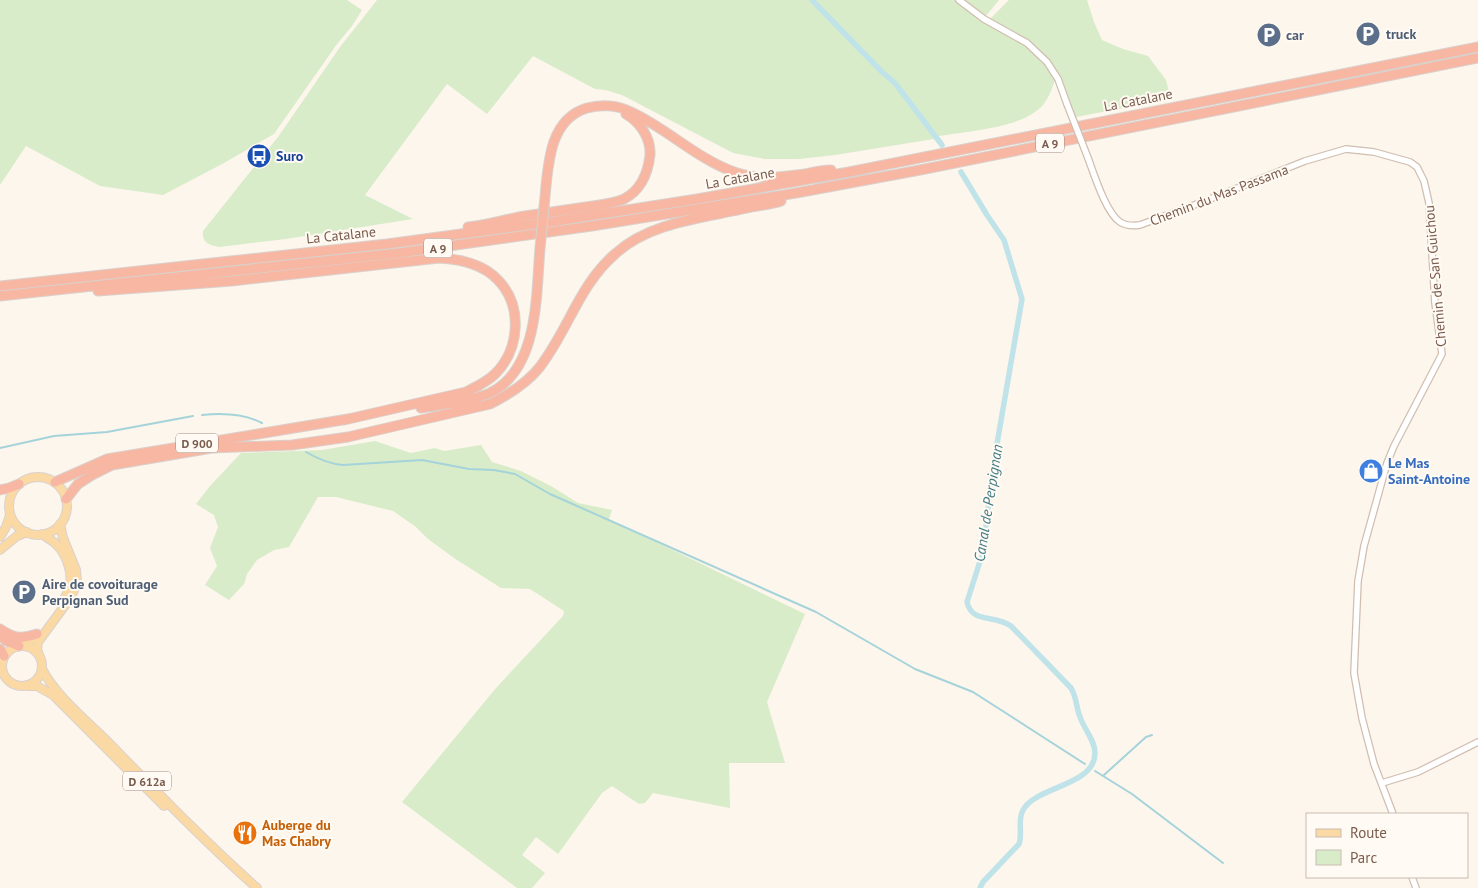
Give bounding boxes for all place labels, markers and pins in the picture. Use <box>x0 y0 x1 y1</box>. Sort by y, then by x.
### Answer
parking icon: truck <box>1355 21 1381 47</box>
parking icon: car <box>1256 22 1282 48</box>
place label: truck <box>1386 25 1416 43</box>
place label: car <box>1286 26 1304 44</box>
bus stop icon: Suro <box>246 143 272 169</box>
place label: Suro <box>276 147 304 165</box>
place label: Le Mas Saint-Antoine <box>1388 454 1470 488</box>
shop icon: Le Mas Saint-Antoine <box>1358 458 1384 484</box>
place label: Aire de covoiturage Perpignan Sud <box>42 575 158 609</box>
parking icon: Aire de covoiturage Perpignan Sud <box>11 579 37 605</box>
place label: Auberge du Mas Chabry <box>262 816 331 850</box>
restaurant icon: Auberge du Mas Chabry <box>232 820 258 846</box>

